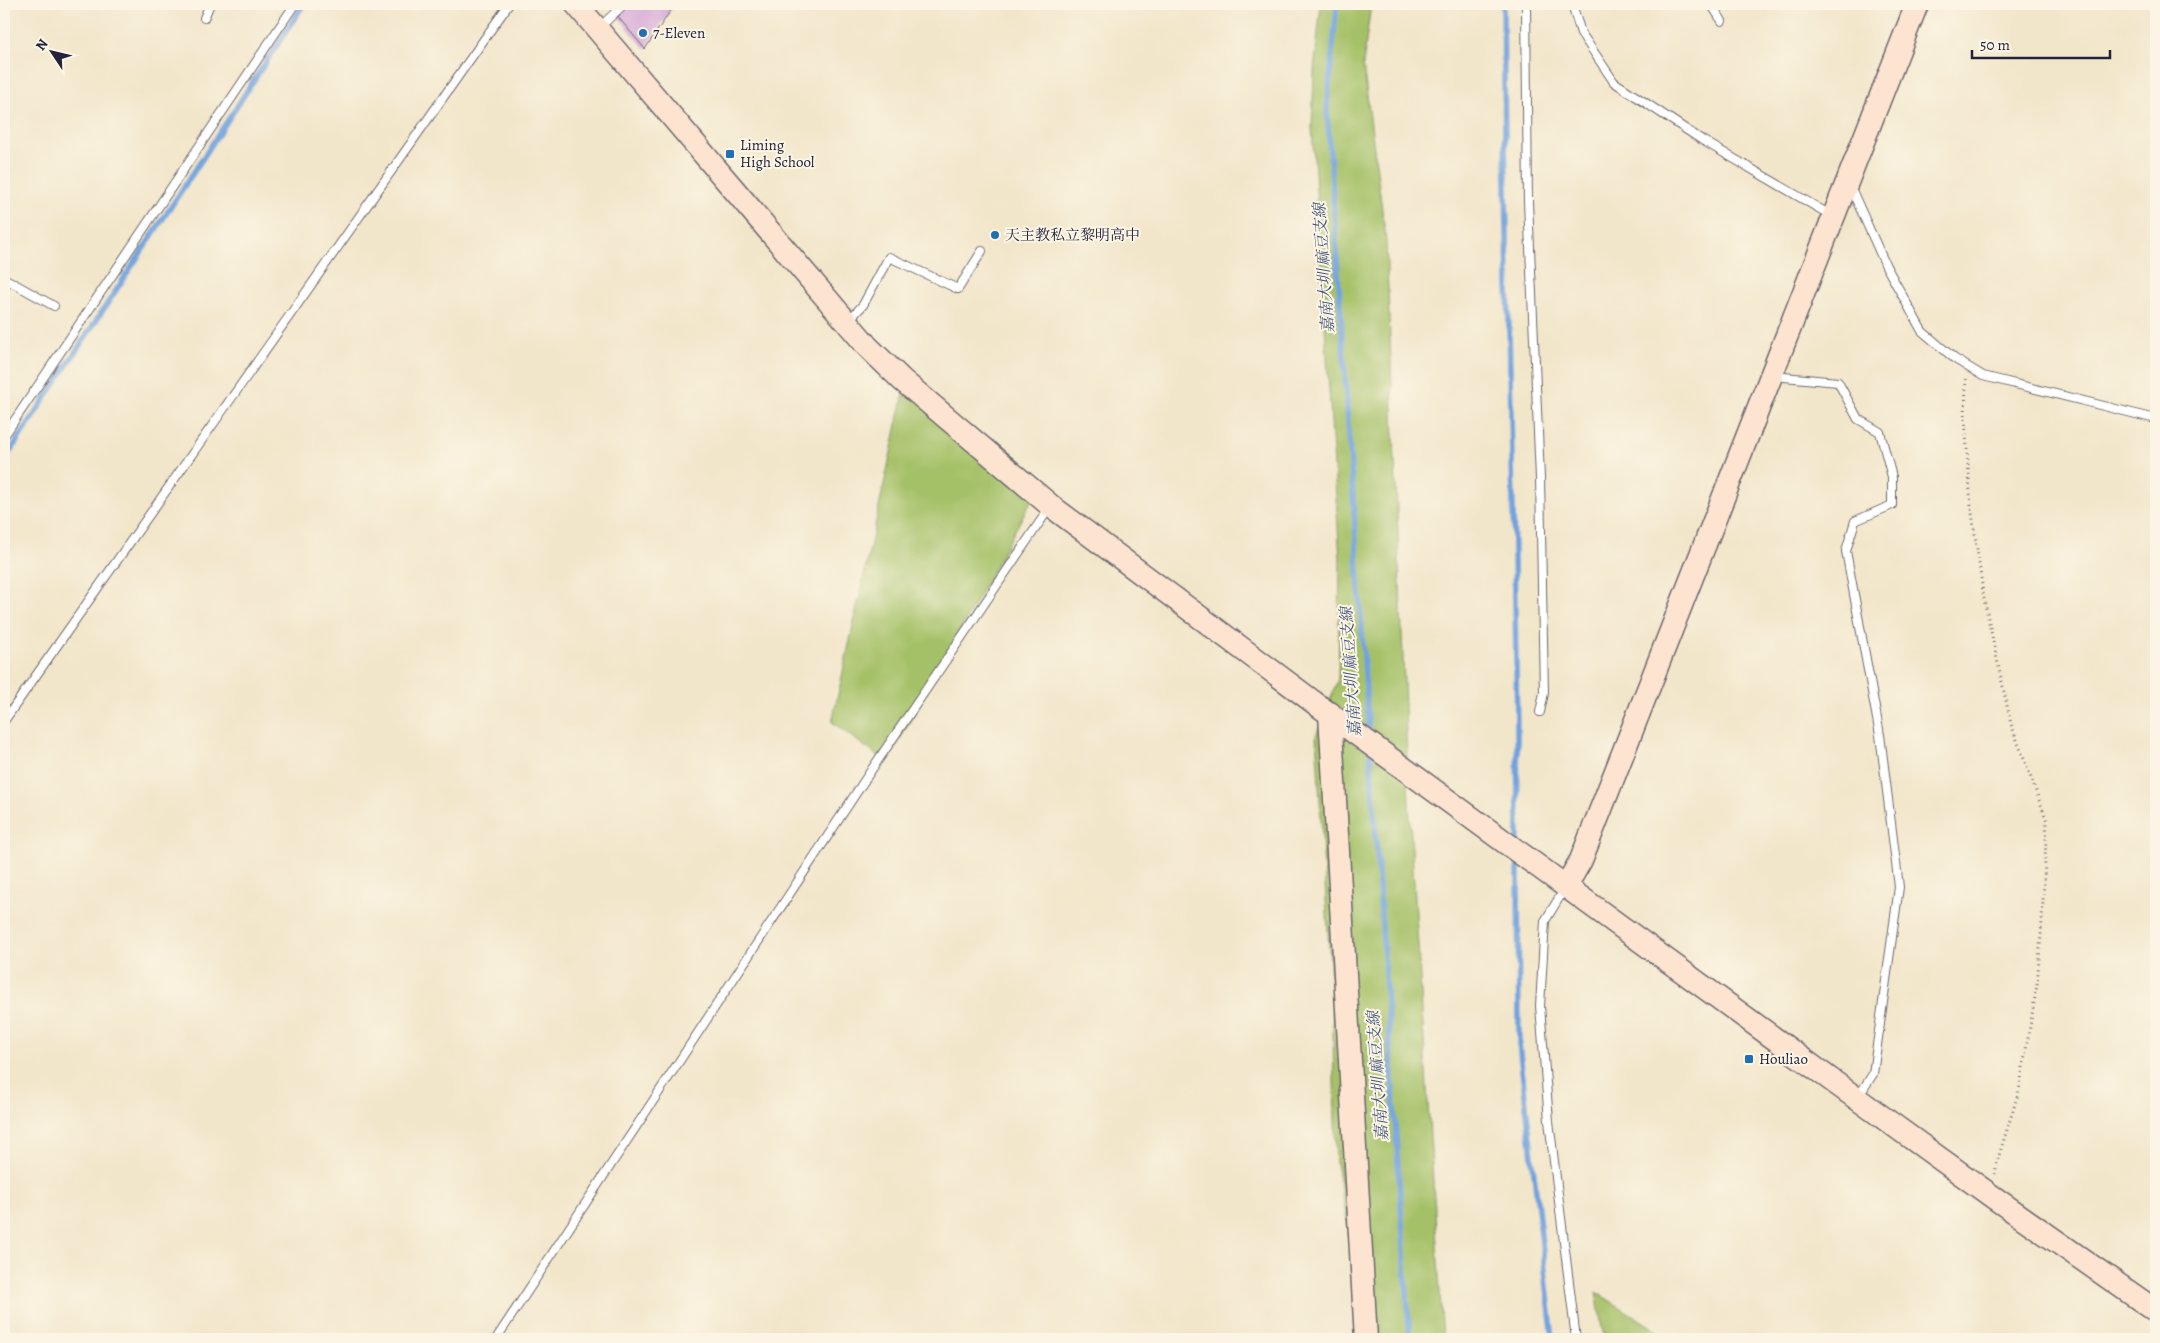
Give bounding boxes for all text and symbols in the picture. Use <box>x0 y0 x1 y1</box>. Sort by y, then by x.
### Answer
place label: 7-Eleven <box>653 23 705 43</box>
marker: 7-Eleven <box>637 27 649 39</box>
north arrow <box>28 28 78 78</box>
scale bar <box>1972 28 2110 60</box>
text: N <box>31 35 52 54</box>
text: 50 m <box>1980 35 2010 55</box>
place label: Liming High School <box>740 135 815 172</box>
marker: Liming High School <box>724 148 736 160</box>
water label: 嘉南大圳 麻豆支線 <box>1308 200 1340 334</box>
place label: 天主教私立黎明高中 <box>1005 225 1140 245</box>
marker: 天主教私立黎明高中 <box>989 229 1001 241</box>
water label: 嘉南大圳 麻豆支線 <box>1335 604 1367 738</box>
water label: 嘉南大圳 麻豆支線 <box>1362 1008 1394 1142</box>
place label: Houliao <box>1759 1049 1808 1069</box>
marker: Houliao <box>1743 1053 1755 1065</box>

